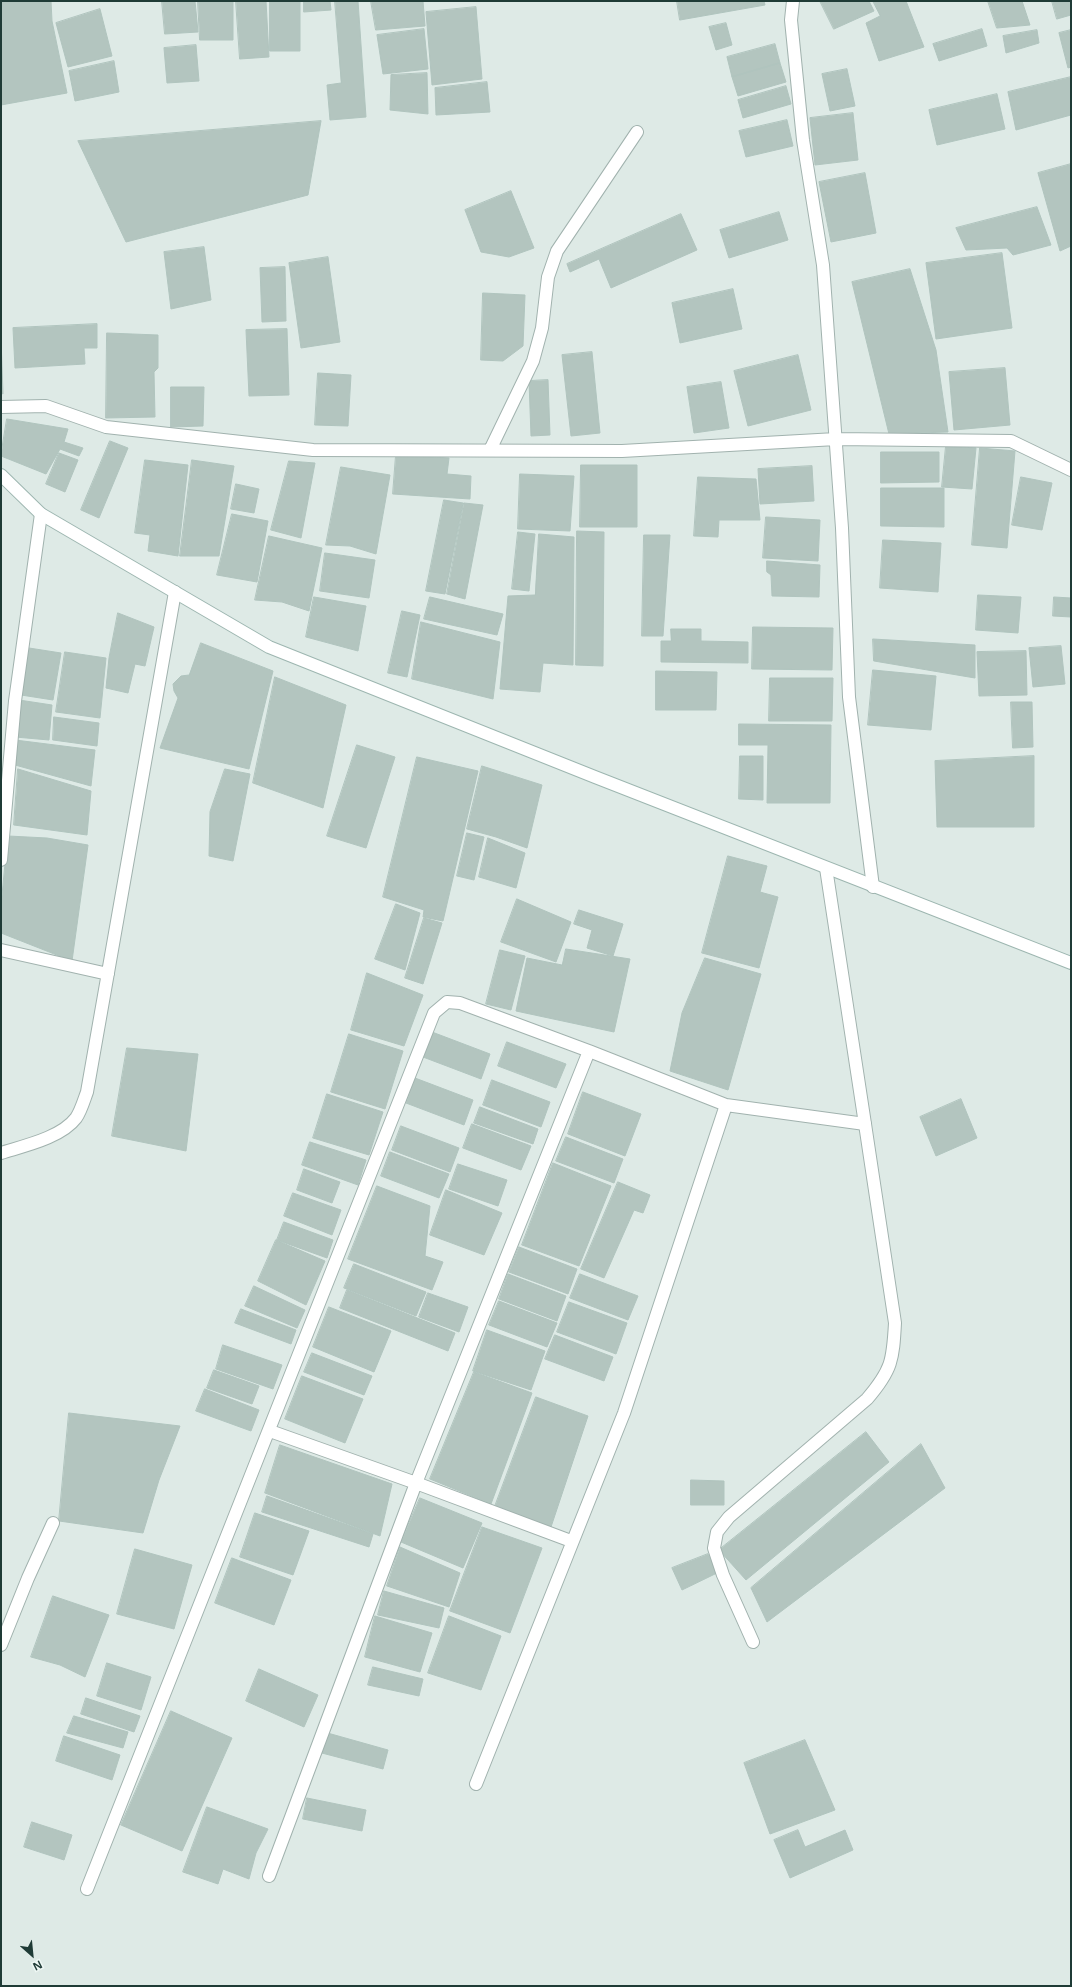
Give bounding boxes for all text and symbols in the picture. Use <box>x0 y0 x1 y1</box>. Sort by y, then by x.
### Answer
north arrow <box>12 1935 52 1975</box>
text: N <box>30 1957 45 1975</box>

